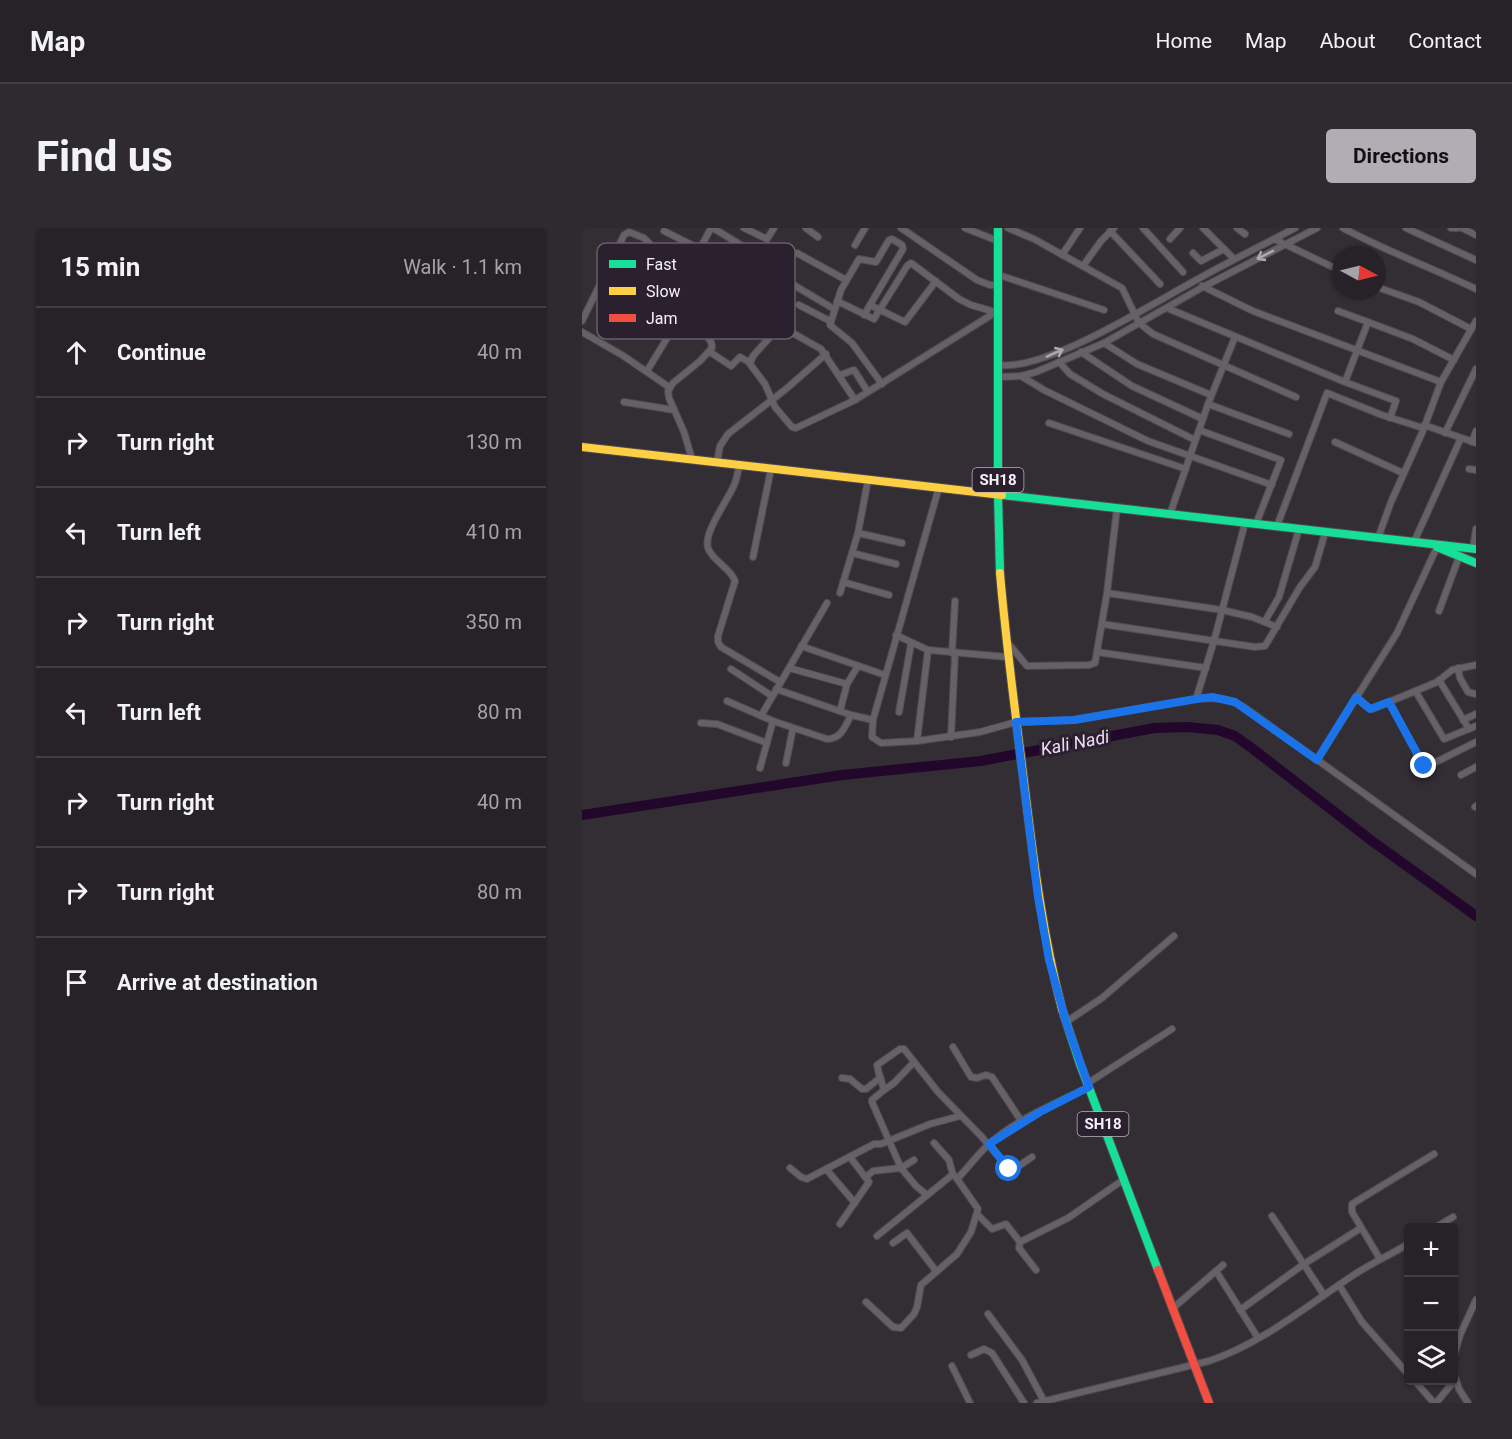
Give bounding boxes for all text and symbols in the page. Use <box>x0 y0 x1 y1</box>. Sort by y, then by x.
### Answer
text: Map <box>30 25 85 58</box>
text: Home <box>1156 29 1212 53</box>
text: Map <box>1245 29 1287 53</box>
text: About <box>1320 29 1376 53</box>
text: Contact <box>1409 29 1482 53</box>
button: Directions <box>1326 129 1476 183</box>
text: Find us <box>36 132 173 181</box>
legend <box>597 243 795 339</box>
north arrow <box>1332 246 1386 300</box>
one-way arrow <box>1257 250 1275 261</box>
text: 15 min <box>60 252 140 282</box>
text: Walk · 1.1 km <box>403 255 522 279</box>
text: Fast <box>646 255 677 274</box>
text: Slow <box>646 282 681 301</box>
text: Jam <box>646 309 678 328</box>
icon: ahead <box>60 336 93 369</box>
text: Continue <box>117 340 206 365</box>
text: 40 m <box>477 340 522 364</box>
one-way arrow <box>1045 346 1063 358</box>
icon: right <box>60 426 93 459</box>
text: Turn right <box>117 430 214 455</box>
text: 130 m <box>466 430 522 454</box>
road number: SH18 <box>972 468 1024 492</box>
icon: left <box>60 516 93 549</box>
text: Turn left <box>117 520 201 545</box>
text: 410 m <box>466 520 522 544</box>
icon: right <box>60 606 93 639</box>
text: Turn right <box>117 610 214 635</box>
text: 350 m <box>466 610 522 634</box>
icon: left <box>60 696 93 729</box>
text: Turn left <box>117 700 201 725</box>
text: 80 m <box>477 700 522 724</box>
water label: Kali Nadi <box>1039 725 1112 759</box>
route end <box>1410 752 1436 778</box>
icon: right <box>60 786 93 819</box>
text: Turn right <box>117 790 214 815</box>
text: 40 m <box>477 790 522 814</box>
icon: right <box>60 876 93 909</box>
text: Turn right <box>117 880 214 905</box>
text: 80 m <box>477 880 522 904</box>
icon: arrive <box>60 966 93 999</box>
text: Arrive at destination <box>117 970 318 995</box>
road number: SH18 <box>1078 1112 1128 1136</box>
route start <box>995 1155 1021 1181</box>
map controls <box>1404 1223 1458 1385</box>
button: + <box>1404 1223 1458 1277</box>
button: − <box>1404 1277 1458 1331</box>
button: layers <box>1404 1331 1458 1385</box>

